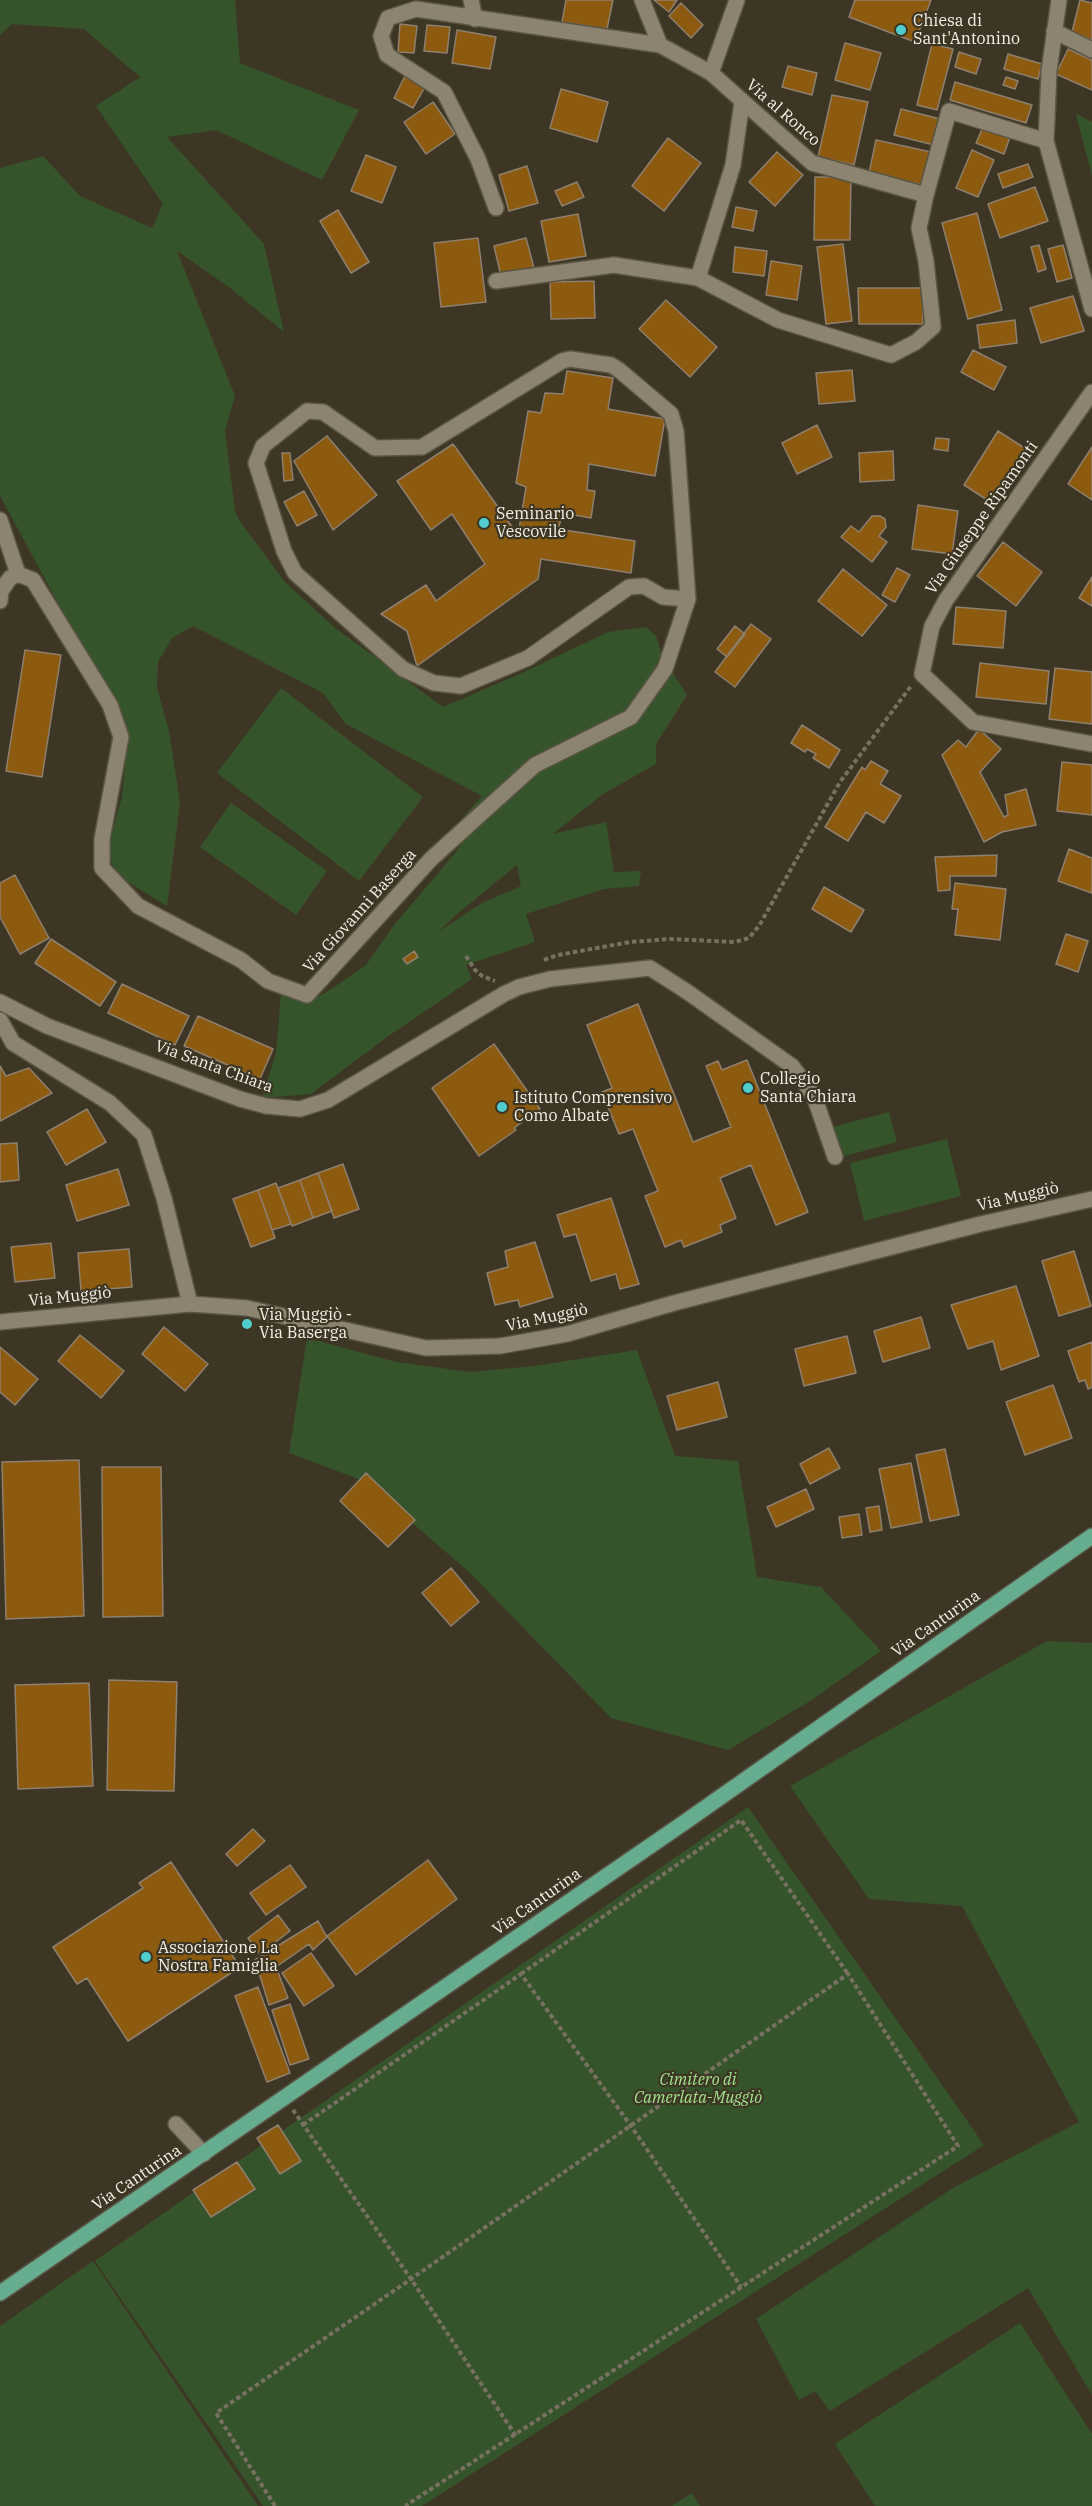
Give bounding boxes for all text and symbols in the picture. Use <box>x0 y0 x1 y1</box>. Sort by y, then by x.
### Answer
place label: Chiesa di Sant'Antonino <box>913 11 1020 49</box>
marker: Chiesa di Sant'Antonino <box>894 23 908 37</box>
street label: Via al Ronco <box>742 76 824 150</box>
street label: Via Giuseppe Ripamonti <box>922 438 1042 598</box>
place label: Seminario Vescovile <box>496 504 574 542</box>
marker: Seminario Vescovile <box>477 516 491 530</box>
street label: Via Giovanni Baserga <box>299 845 421 977</box>
street label: Via Santa Chiara <box>152 1037 276 1097</box>
place label: Collegio Santa Chiara <box>760 1069 856 1107</box>
marker: Collegio Santa Chiara <box>741 1081 755 1095</box>
place label: Istituto Comprensivo Como Albate <box>514 1088 672 1126</box>
marker: Istituto Comprensivo Como Albate <box>495 1100 509 1114</box>
street label: Via Muggiò <box>975 1178 1061 1216</box>
street label: Via Muggiò <box>28 1283 112 1311</box>
street label: Via Muggiò <box>504 1300 590 1336</box>
place label: Via Muggiò - Via Baserga <box>259 1305 352 1343</box>
marker: Via Muggiò - Via Baserga <box>240 1317 254 1331</box>
street label: Via Canturina <box>888 1586 984 1662</box>
street label: Via Canturina <box>489 1864 585 1940</box>
place label: Associazione La Nostra Famiglia <box>158 1938 279 1976</box>
marker: Associazione La Nostra Famiglia <box>139 1950 153 1964</box>
park label: Cimitero di Camerlata-Muggiò <box>634 2070 762 2108</box>
street label: Via Canturina <box>89 2141 185 2215</box>

